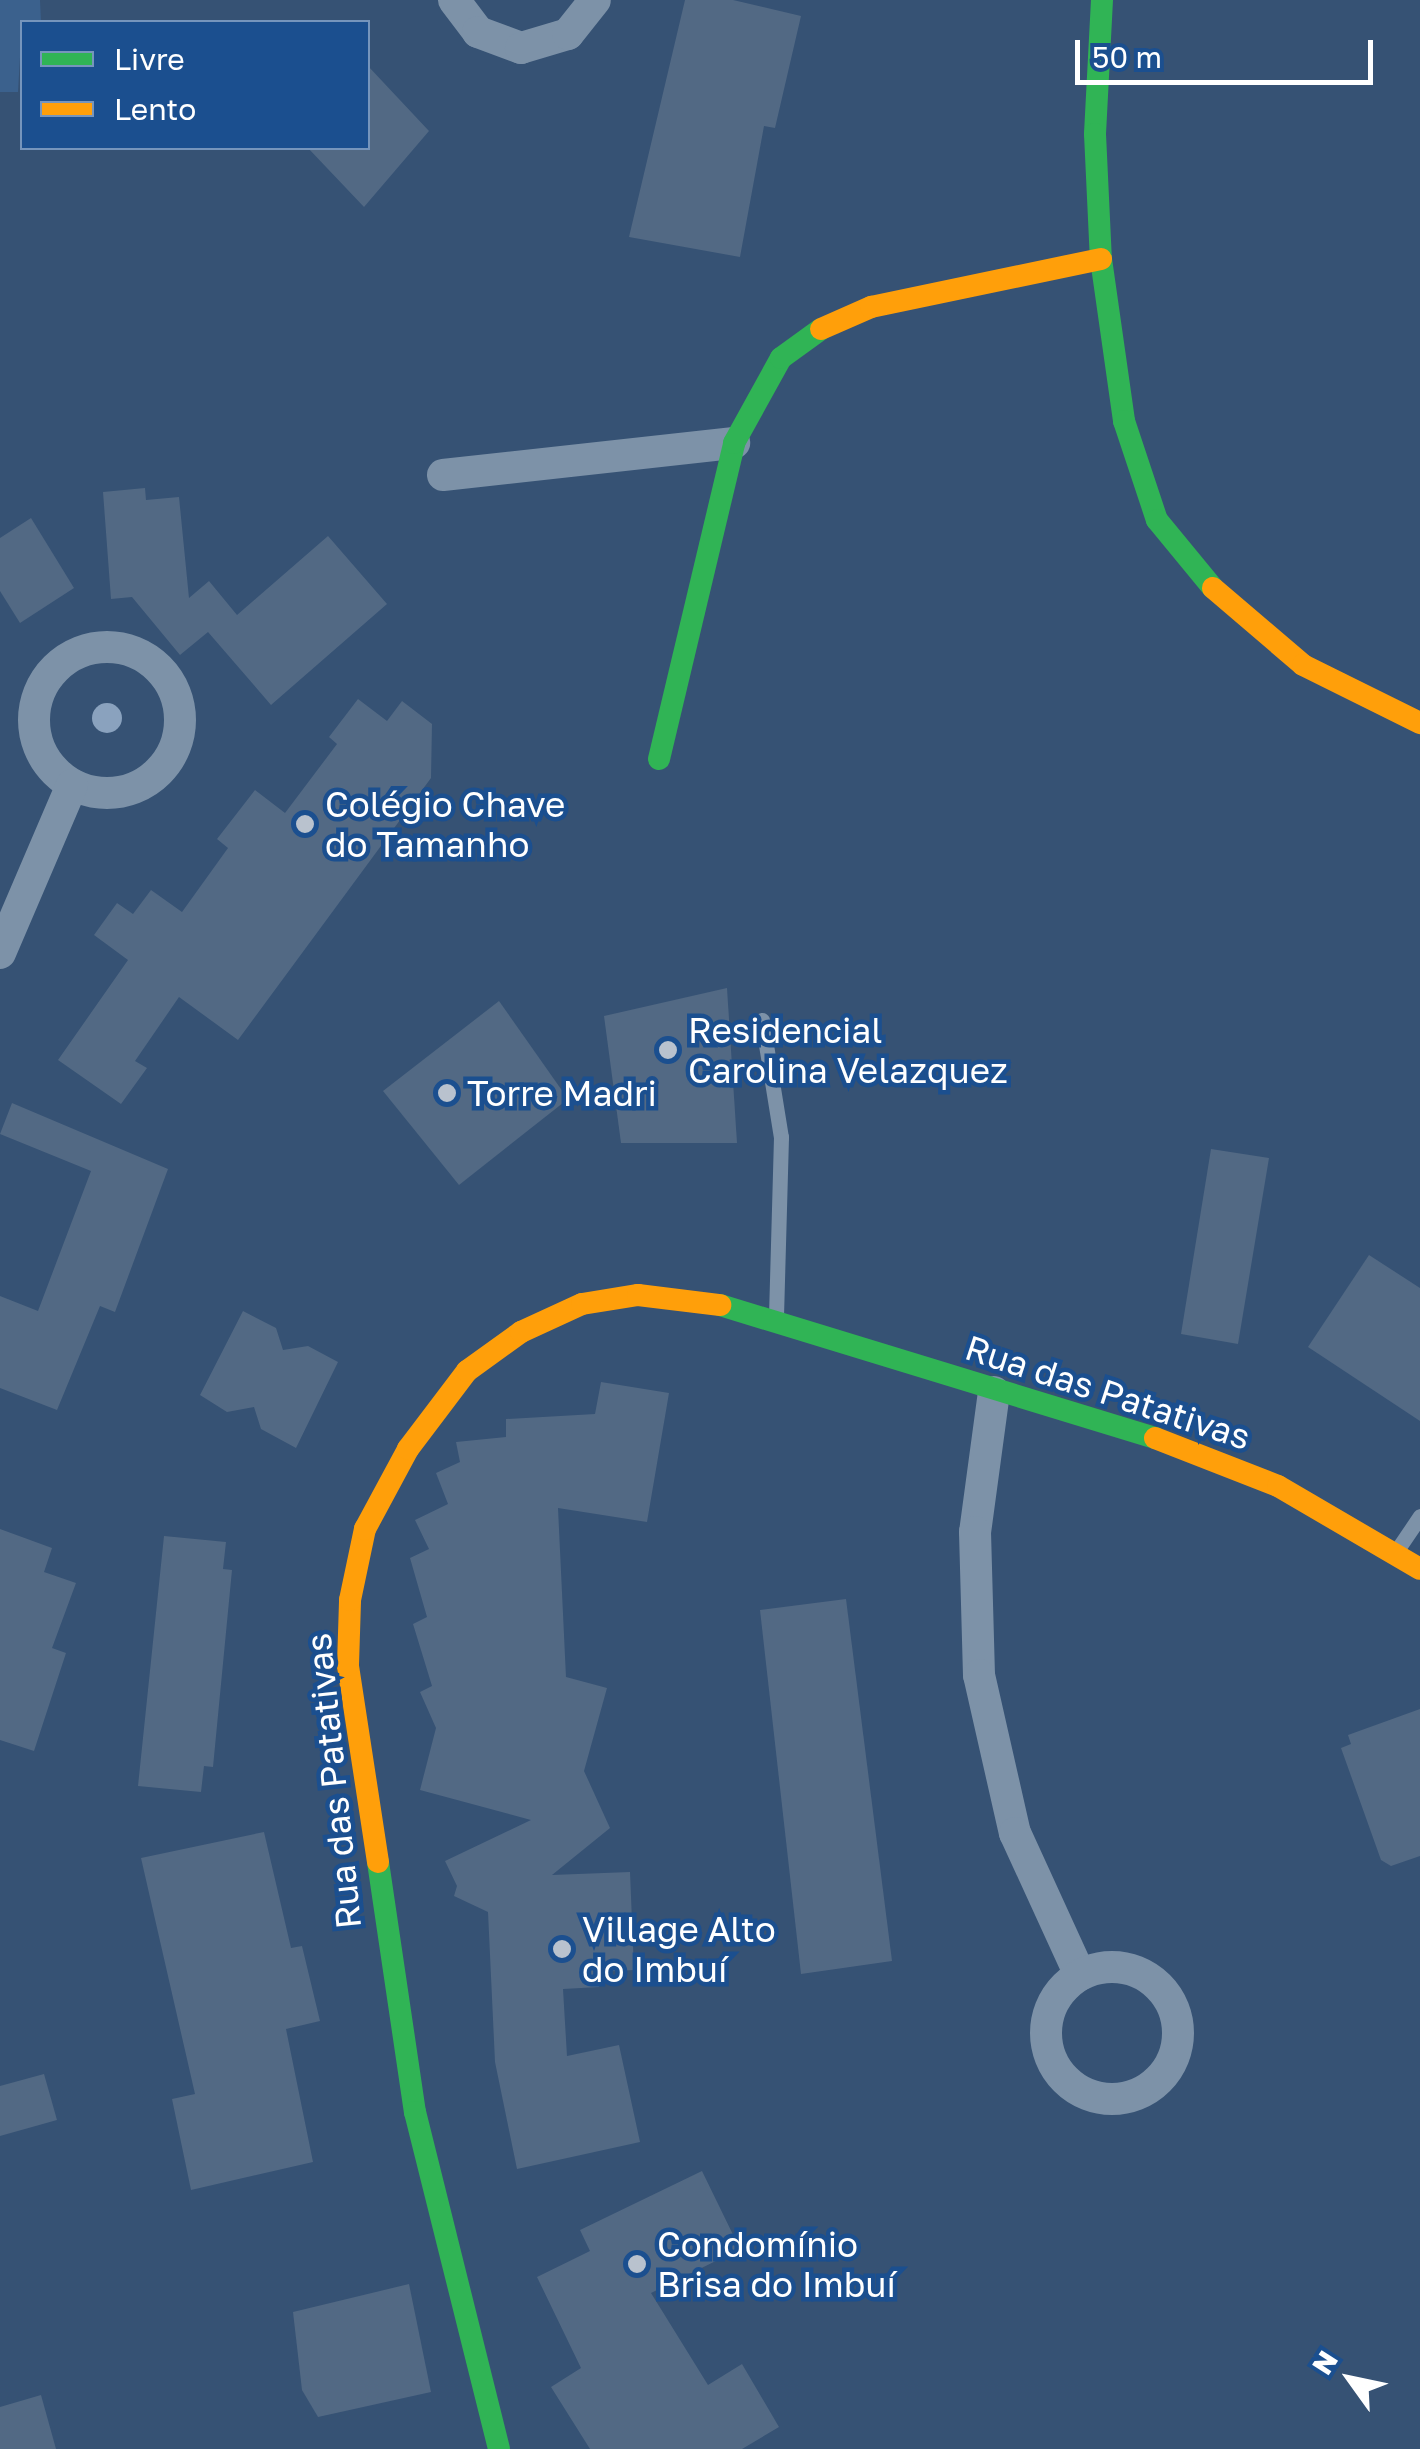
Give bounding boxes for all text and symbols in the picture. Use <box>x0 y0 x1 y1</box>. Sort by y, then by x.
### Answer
legend <box>20 20 370 150</box>
scale bar <box>1080 20 1378 82</box>
text: 50 m <box>1092 39 1162 75</box>
text: Livre <box>114 41 185 77</box>
text: Lento <box>114 91 196 127</box>
place label: Colégio Chave do Tamanho <box>325 783 565 865</box>
marker: Colégio Chave do Tamanho <box>294 813 316 835</box>
place label: Residencial Carolina Velazquez <box>688 1009 1008 1091</box>
marker: Residencial Carolina Velazquez <box>657 1039 679 1061</box>
place label: Torre Madri <box>467 1072 657 1114</box>
marker: Torre Madri <box>436 1082 458 1104</box>
street label: Rua das Patativas <box>960 1326 1256 1458</box>
street label: Rua das Patativas <box>297 1631 369 1931</box>
place label: Village Alto do Imbuí <box>582 1908 776 1990</box>
marker: Village Alto do Imbuí <box>551 1938 573 1960</box>
place label: Condomínio Brisa do Imbuí <box>657 2223 896 2305</box>
marker: Condomínio Brisa do Imbuí <box>626 2253 648 2275</box>
north arrow <box>1300 2329 1400 2429</box>
text: N <box>1305 2344 1344 2380</box>

